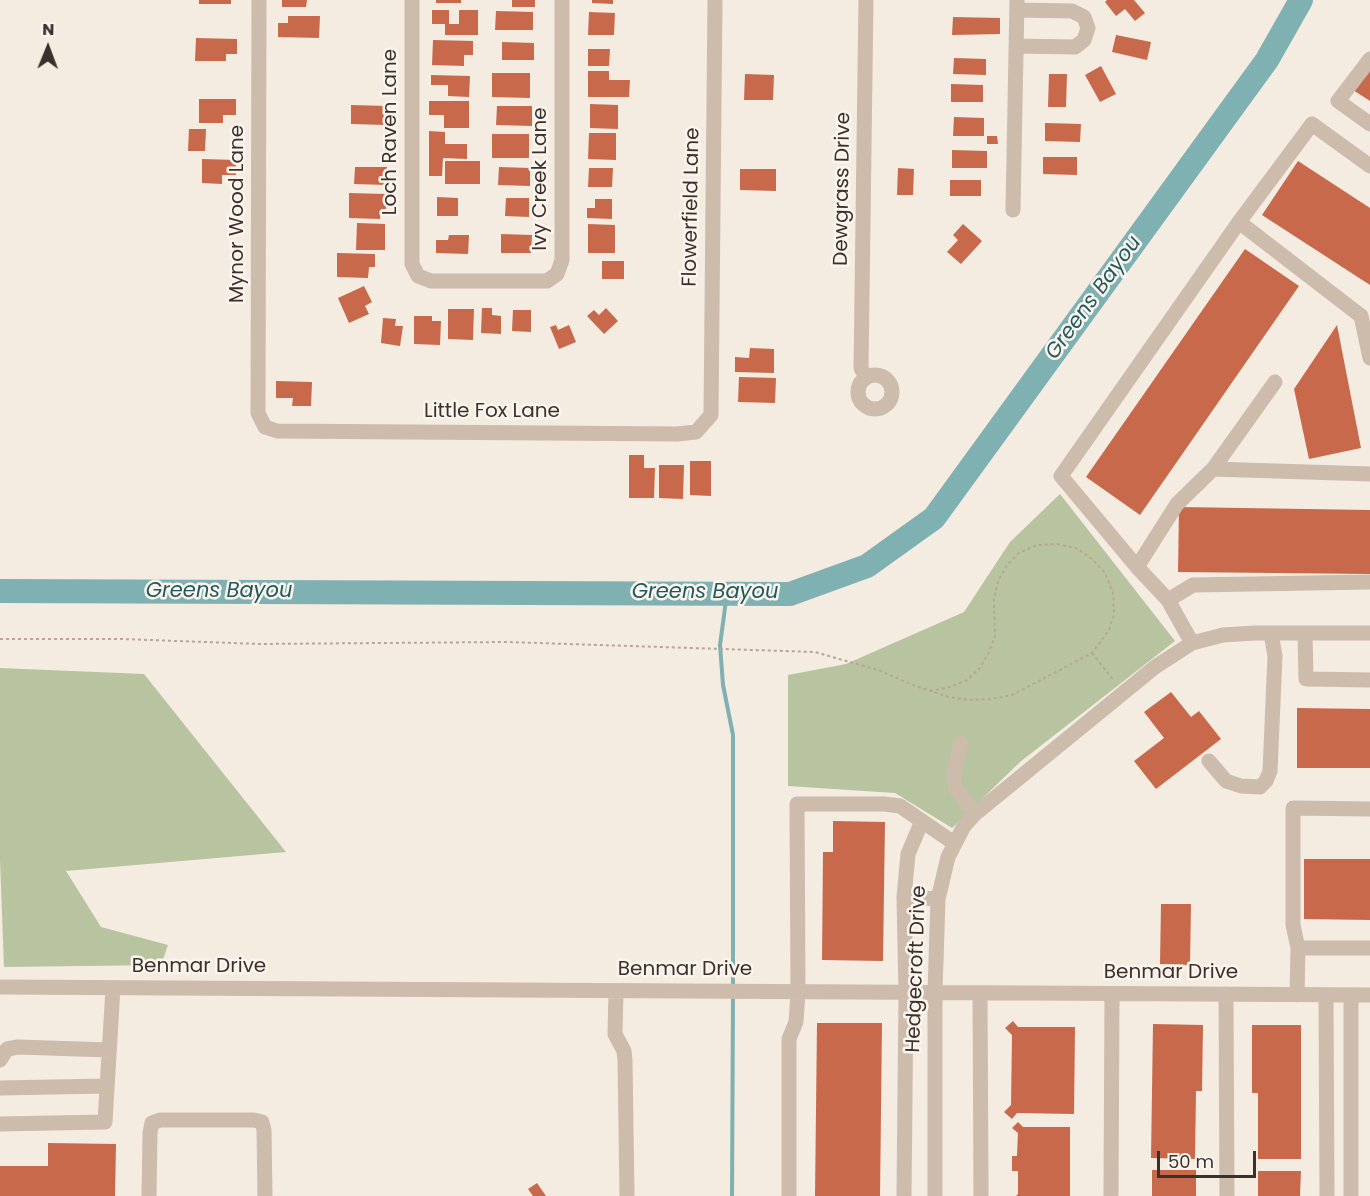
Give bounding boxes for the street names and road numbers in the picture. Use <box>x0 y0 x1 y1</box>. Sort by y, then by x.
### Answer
street label: Loch Raven Lane <box>379 49 403 215</box>
street label: Ivy Creek Lane <box>529 107 553 251</box>
street label: Dewgrass Drive <box>830 112 856 266</box>
street label: Mynor Wood Lane <box>226 125 250 303</box>
street label: Flowerfield Lane <box>679 127 705 287</box>
street label: Little Fox Lane <box>424 400 560 424</box>
street label: Hedgecroft Drive <box>902 885 932 1053</box>
street label: Benmar Drive <box>132 955 266 979</box>
street label: Benmar Drive <box>618 958 752 982</box>
street label: Benmar Drive <box>1104 961 1238 985</box>

